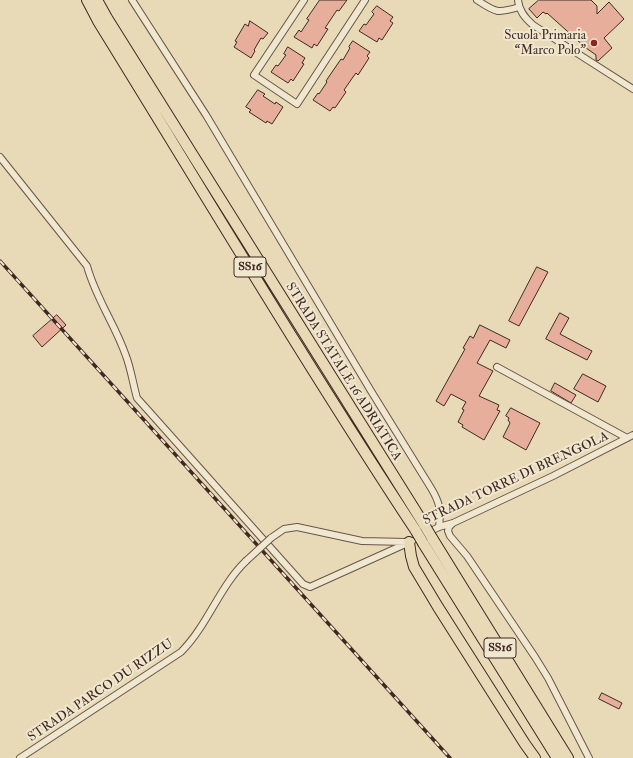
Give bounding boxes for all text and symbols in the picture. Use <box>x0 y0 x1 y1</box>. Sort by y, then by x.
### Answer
place label: Scuola Primaria “Marco Polo” <box>504 28 586 59</box>
marker: Scuola Primaria “Marco Polo” <box>589 38 599 48</box>
road number: SS16 <box>234 257 266 277</box>
street label: STRADA STATALE 16 ADRIATICA <box>282 280 404 464</box>
street label: STRADA TORRE DI BRENGOLA <box>421 429 611 529</box>
street label: STRADA PARCO DU RIZZU <box>25 636 177 746</box>
road number: SS16 <box>484 638 516 658</box>

